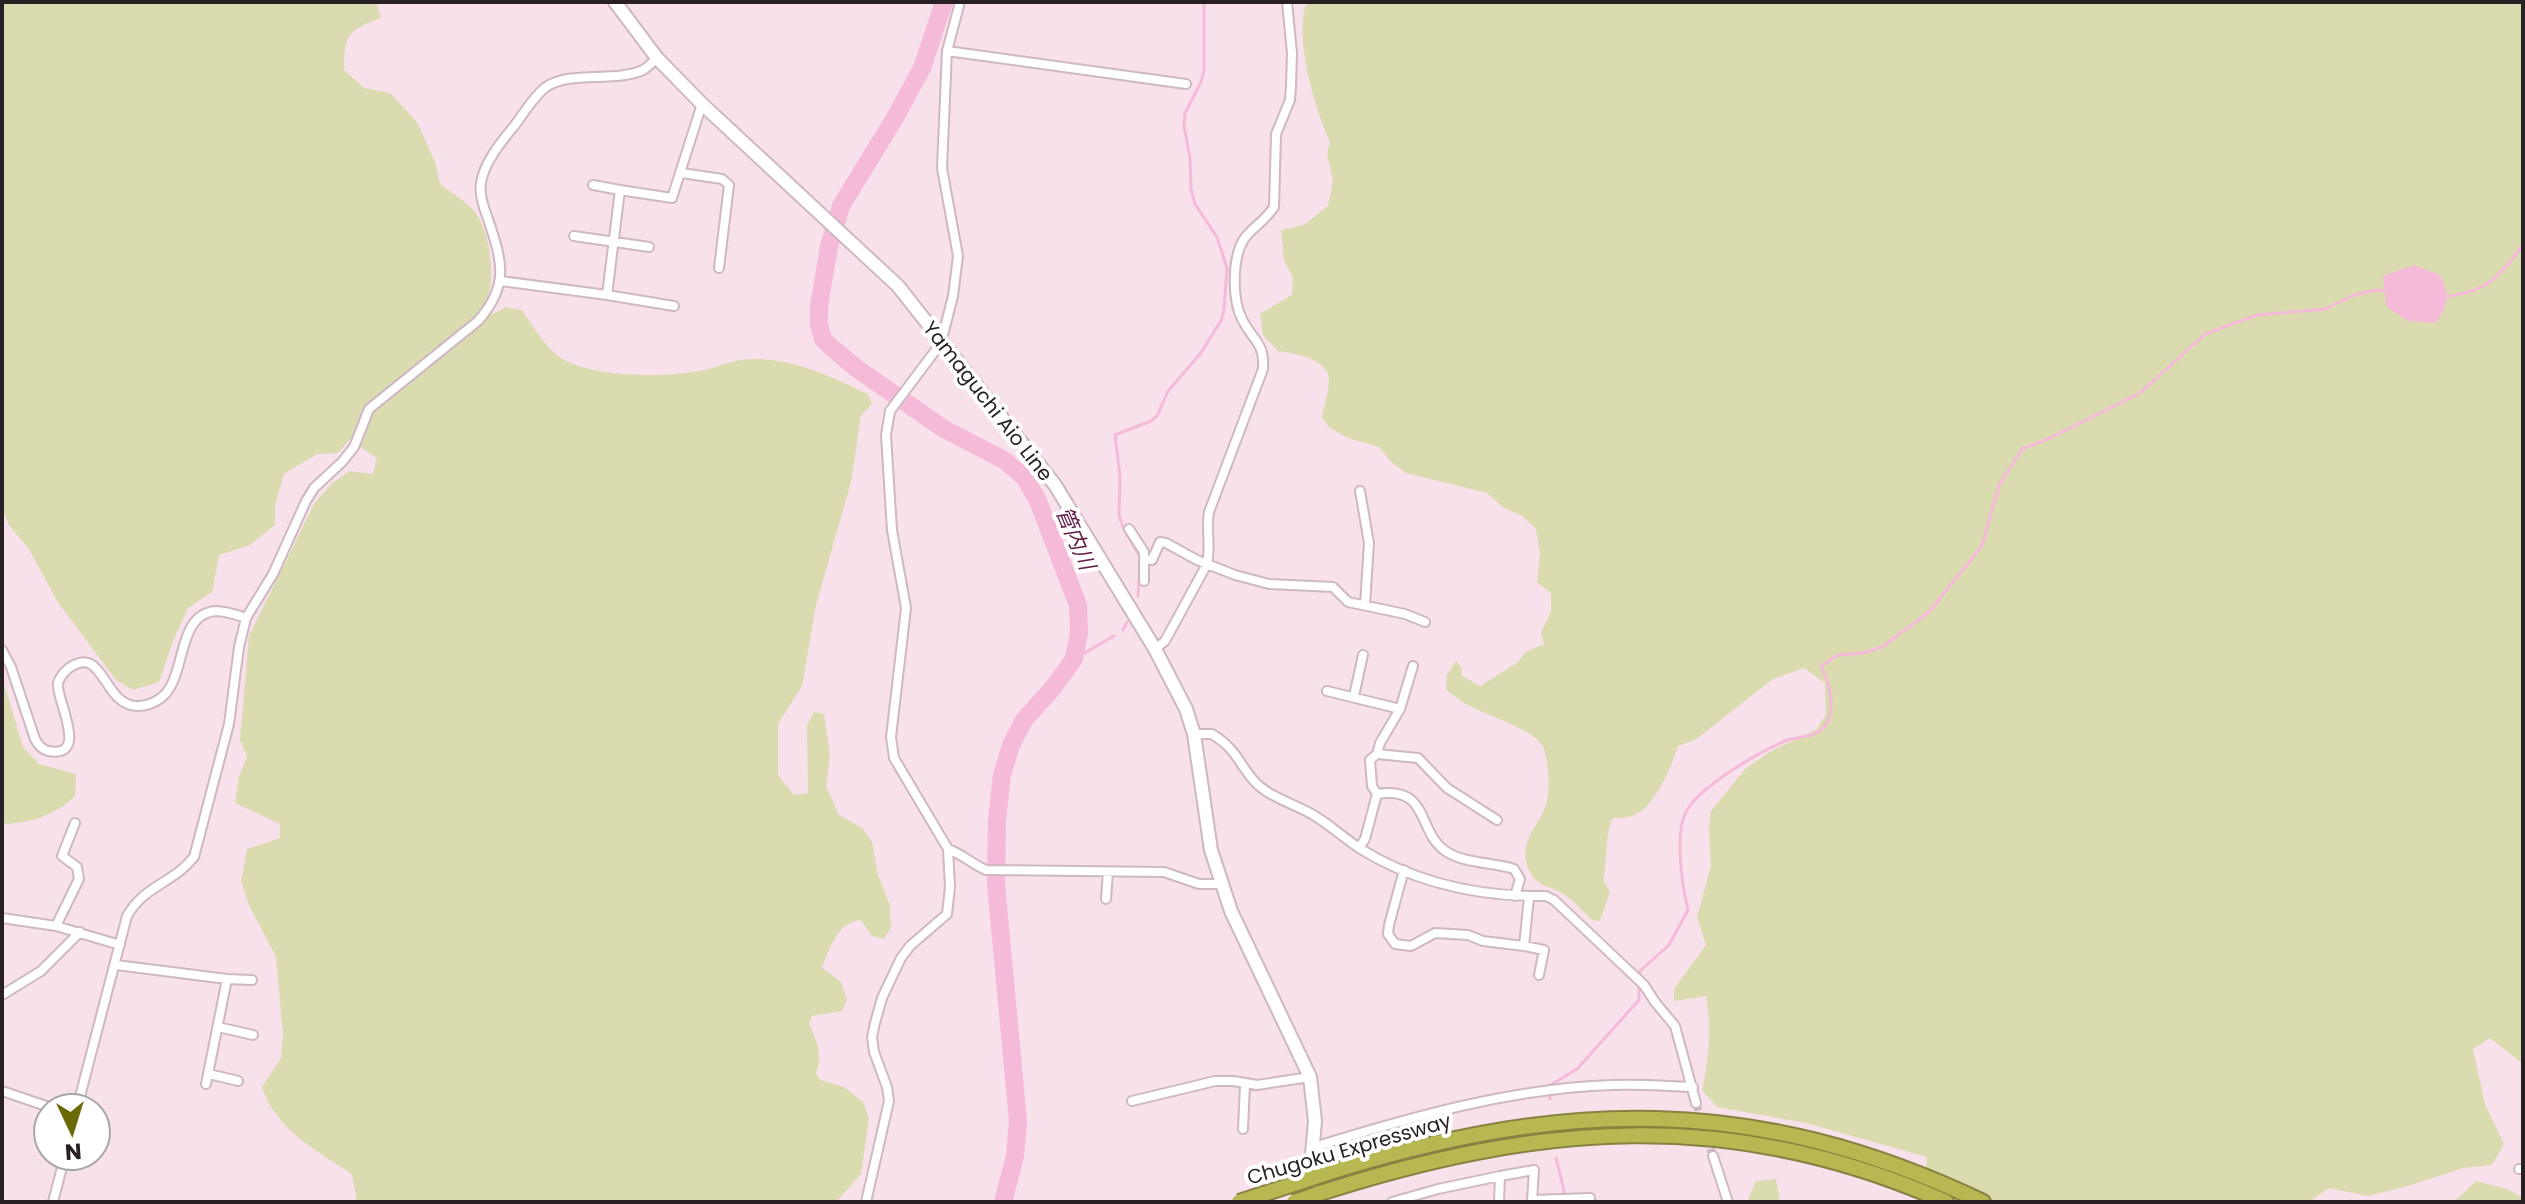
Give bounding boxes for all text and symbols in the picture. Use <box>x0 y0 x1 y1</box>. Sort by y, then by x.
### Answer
street label: Yamaguchi Aio Line <box>917 315 1059 487</box>
water label: 管内川 <box>1048 502 1103 576</box>
north arrow <box>32 1092 112 1172</box>
street label: Chugoku Expressway <box>1244 1106 1454 1192</box>
text: N <box>64 1135 83 1167</box>

